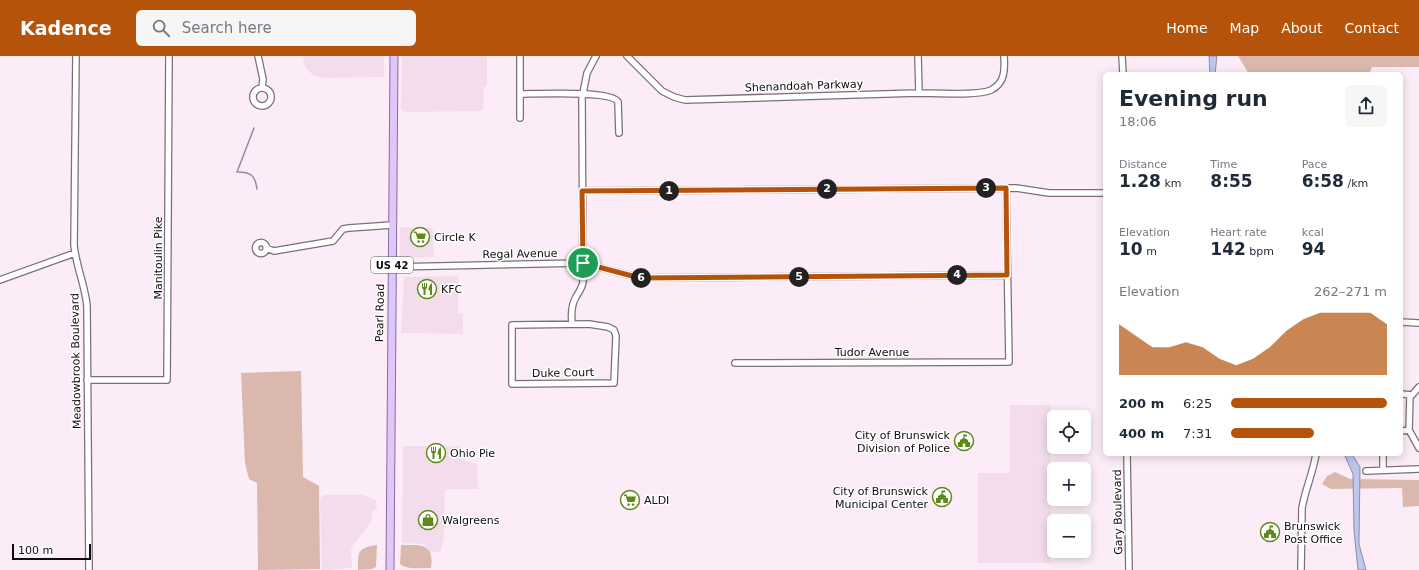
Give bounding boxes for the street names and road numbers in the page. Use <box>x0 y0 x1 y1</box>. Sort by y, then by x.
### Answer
street label: Shenandoah Parkway <box>745 77 864 95</box>
street label: Manitoulin Pike <box>152 216 165 300</box>
street label: Regal Avenue <box>482 247 558 261</box>
road number: US 42 <box>371 257 413 273</box>
street label: Pearl Road <box>373 284 387 342</box>
street label: Meadowbrook Boulevard <box>68 293 84 429</box>
street label: Tudor Avenue <box>834 346 910 359</box>
street label: Duke Court <box>532 366 595 380</box>
street label: Gary Boulevard <box>1111 469 1125 555</box>

